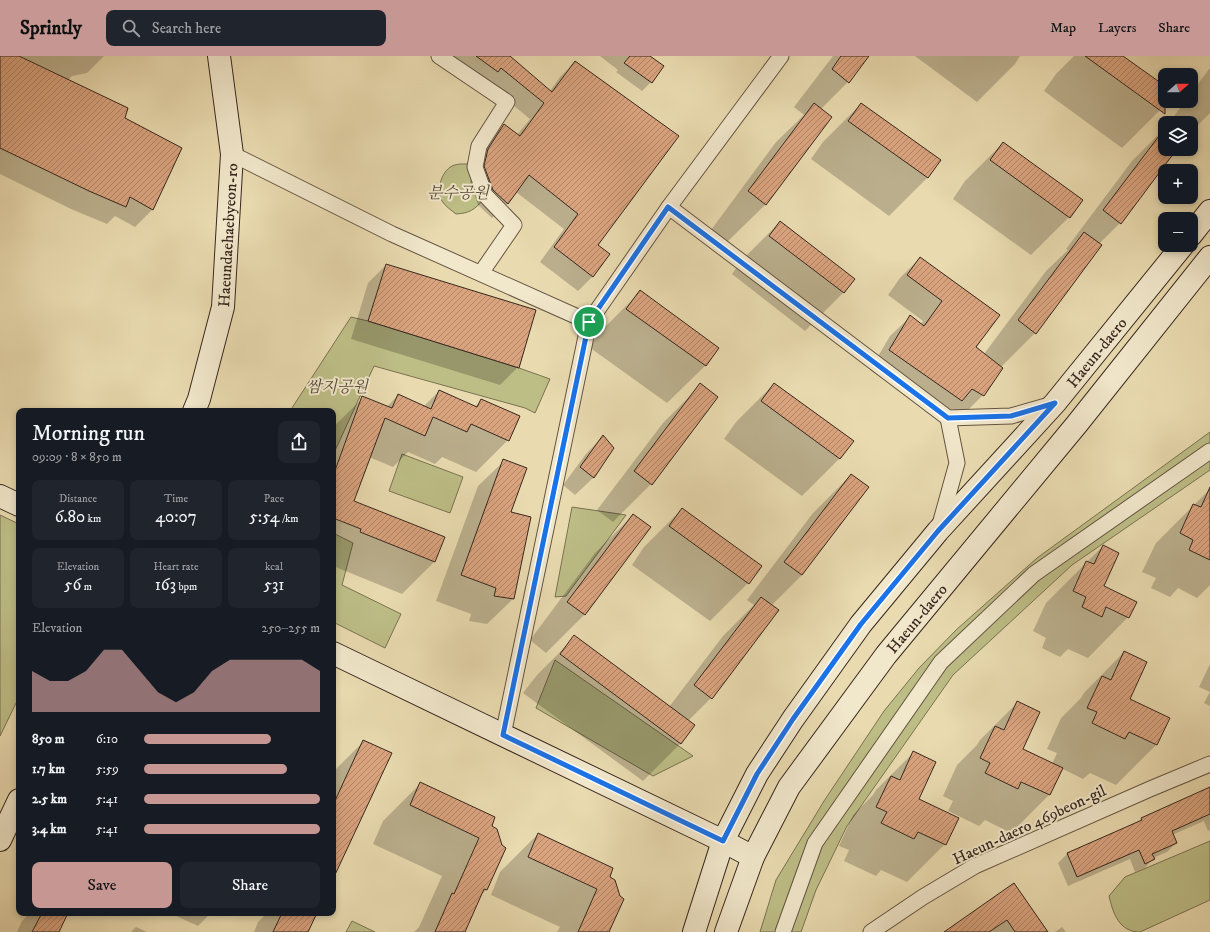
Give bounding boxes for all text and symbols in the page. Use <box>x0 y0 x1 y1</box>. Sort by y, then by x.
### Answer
search box <box>106 10 386 46</box>
text: Sprintly <box>20 17 82 40</box>
icon: search <box>120 17 142 39</box>
text: Search here <box>152 19 221 38</box>
text: Map <box>1050 19 1076 37</box>
text: Layers <box>1098 19 1136 37</box>
text: Share <box>1158 19 1190 37</box>
north arrow <box>1158 68 1198 108</box>
map controls <box>1158 68 1198 252</box>
button: layers <box>1158 116 1198 156</box>
street label: Haeundaehaebyeon-ro <box>214 162 242 308</box>
button: + <box>1158 164 1198 204</box>
park label: 분수공원 <box>427 183 490 203</box>
button: − <box>1158 212 1198 252</box>
pin <box>572 305 606 339</box>
icon: arrive <box>578 311 600 333</box>
street label: Haeun-daero <box>1063 313 1132 392</box>
park label: 쌈지공원 <box>306 377 369 397</box>
text: Morning run <box>32 420 145 447</box>
button: share <box>278 421 320 463</box>
text: 09:09 · 8 × 850 m <box>32 449 122 465</box>
text: Distance <box>59 492 97 506</box>
text: Time <box>164 492 188 506</box>
text: Pace <box>264 492 284 506</box>
text: 6.80 <box>55 506 85 528</box>
text: 40:07 <box>155 506 197 528</box>
text: 5:54 <box>249 506 280 528</box>
text: km <box>85 512 101 526</box>
text: /km <box>280 512 299 526</box>
text: Elevation <box>57 560 99 574</box>
text: Heart rate <box>153 560 199 574</box>
text: kcal <box>265 560 283 574</box>
text: 56 <box>64 574 81 596</box>
text: 163 <box>155 574 176 596</box>
text: 531 <box>263 574 285 596</box>
text: m <box>81 580 92 594</box>
text: bpm <box>176 580 197 594</box>
street label: Haeun-daero <box>883 580 952 658</box>
text: Elevation <box>32 620 82 636</box>
text: 250–255 m <box>262 620 320 636</box>
text: 850 m <box>32 731 65 747</box>
text: 6:10 <box>96 731 118 747</box>
text: 1.7 km <box>32 761 65 777</box>
text: 5:59 <box>96 761 119 777</box>
street label: Haeun-daero 469beon-gil <box>950 780 1110 869</box>
text: 2.5 km <box>32 791 67 807</box>
text: 5:41 <box>96 791 118 807</box>
text: 3.4 km <box>32 821 67 837</box>
text: 5:41 <box>96 821 118 837</box>
button: Save <box>32 862 172 908</box>
button: Share <box>180 862 320 908</box>

